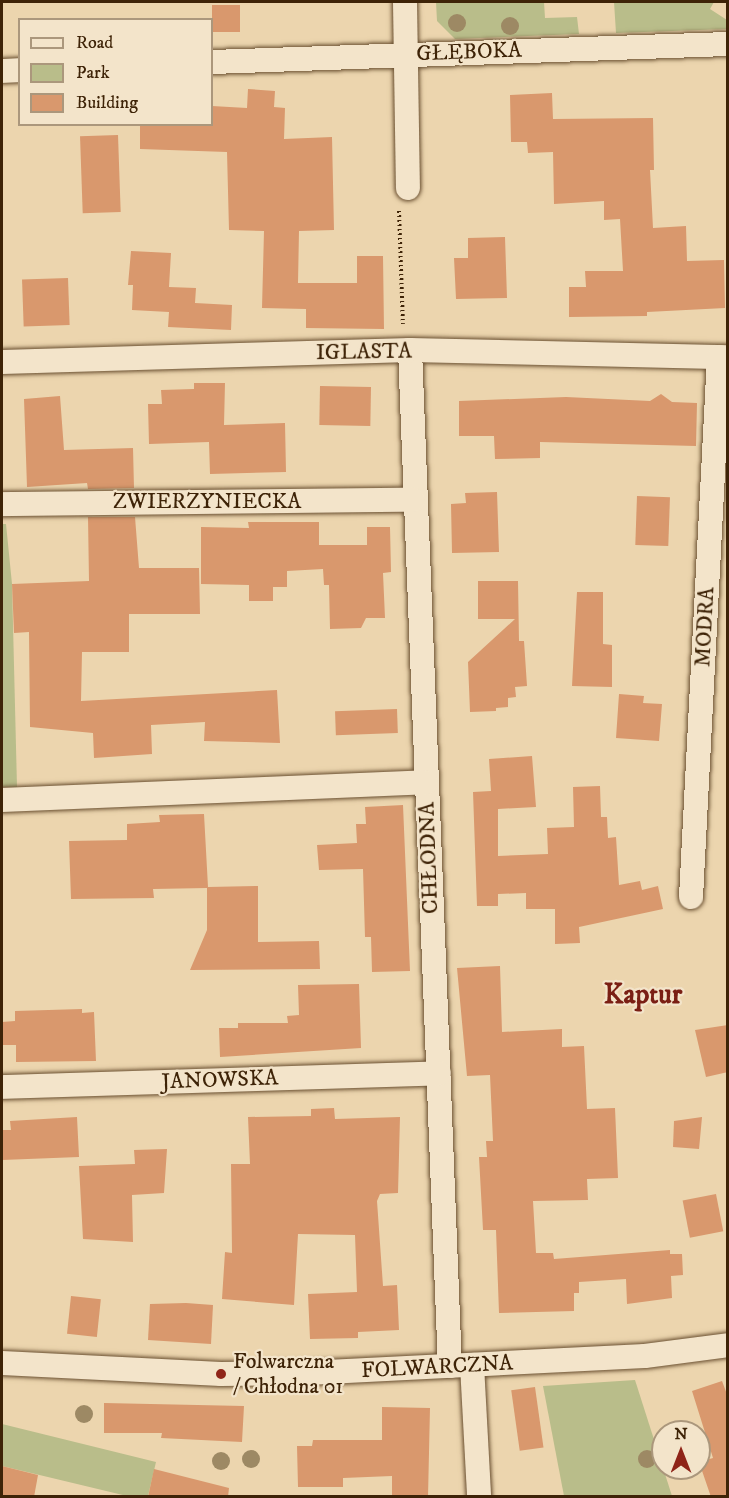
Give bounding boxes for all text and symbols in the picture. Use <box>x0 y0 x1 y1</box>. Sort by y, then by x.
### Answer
legend <box>18 18 213 126</box>
text: Road <box>76 32 113 54</box>
street label: GŁĘBOKA <box>416 37 522 67</box>
text: Park <box>76 62 110 84</box>
text: Building <box>76 92 138 114</box>
street label: IGLASTA <box>316 338 412 366</box>
street label: ZWIERZYNIECKA <box>113 489 301 515</box>
street label: MODRA <box>690 586 720 668</box>
street label: CHŁODNA <box>414 802 444 914</box>
district label: Kaptur <box>604 978 682 1012</box>
street label: JANOWSKA <box>161 1065 279 1095</box>
place label: Folwarczna / Chłodna 01 <box>233 1348 343 1400</box>
street label: FOLWARCZNA <box>360 1350 514 1384</box>
marker: Folwarczna / Chłodna 01 <box>214 1367 228 1381</box>
north arrow <box>651 1420 711 1480</box>
text: N <box>674 1424 688 1444</box>

